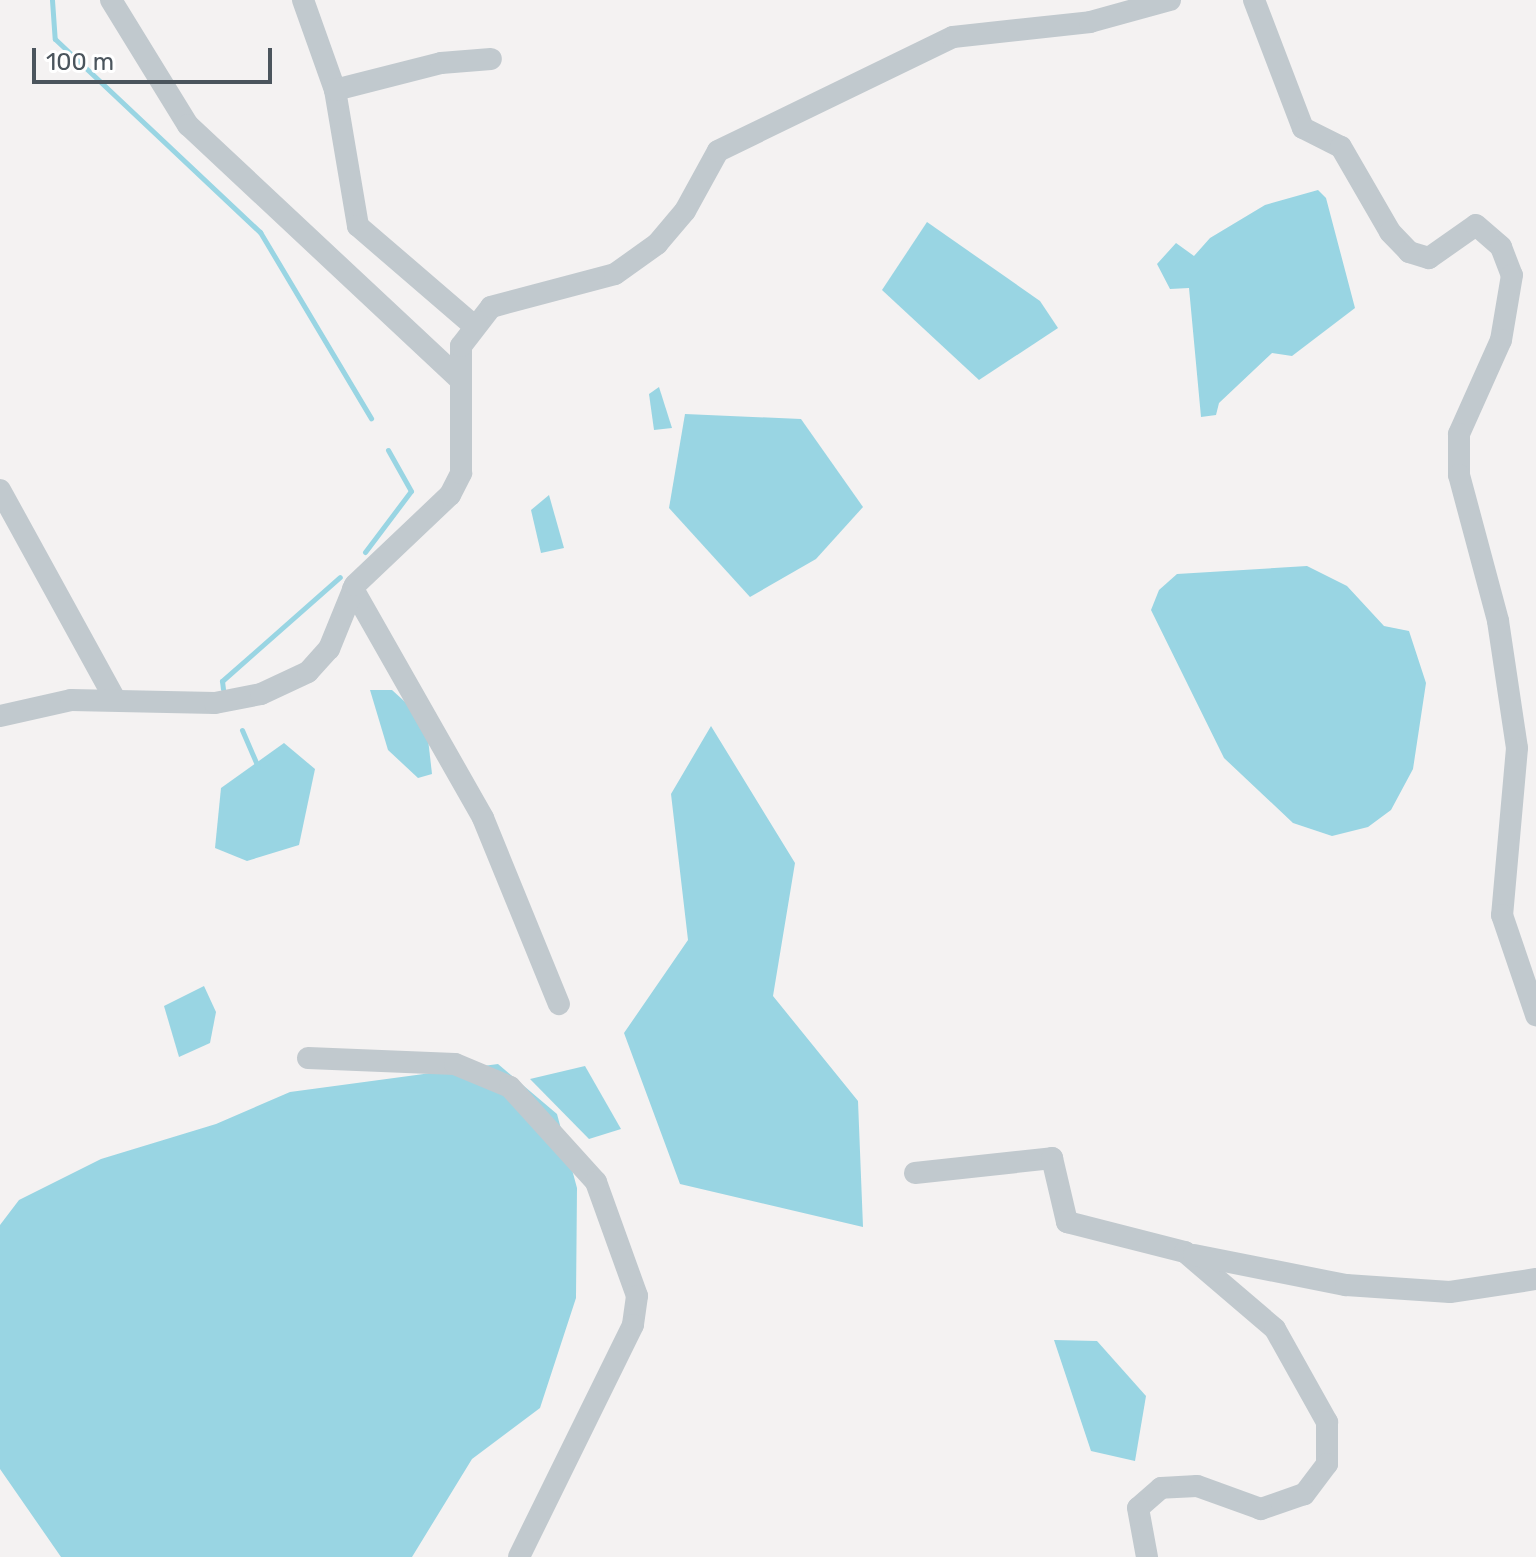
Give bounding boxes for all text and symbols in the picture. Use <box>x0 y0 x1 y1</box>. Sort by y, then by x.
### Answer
scale bar <box>36 32 276 82</box>
text: 100 m <box>46 48 114 76</box>

